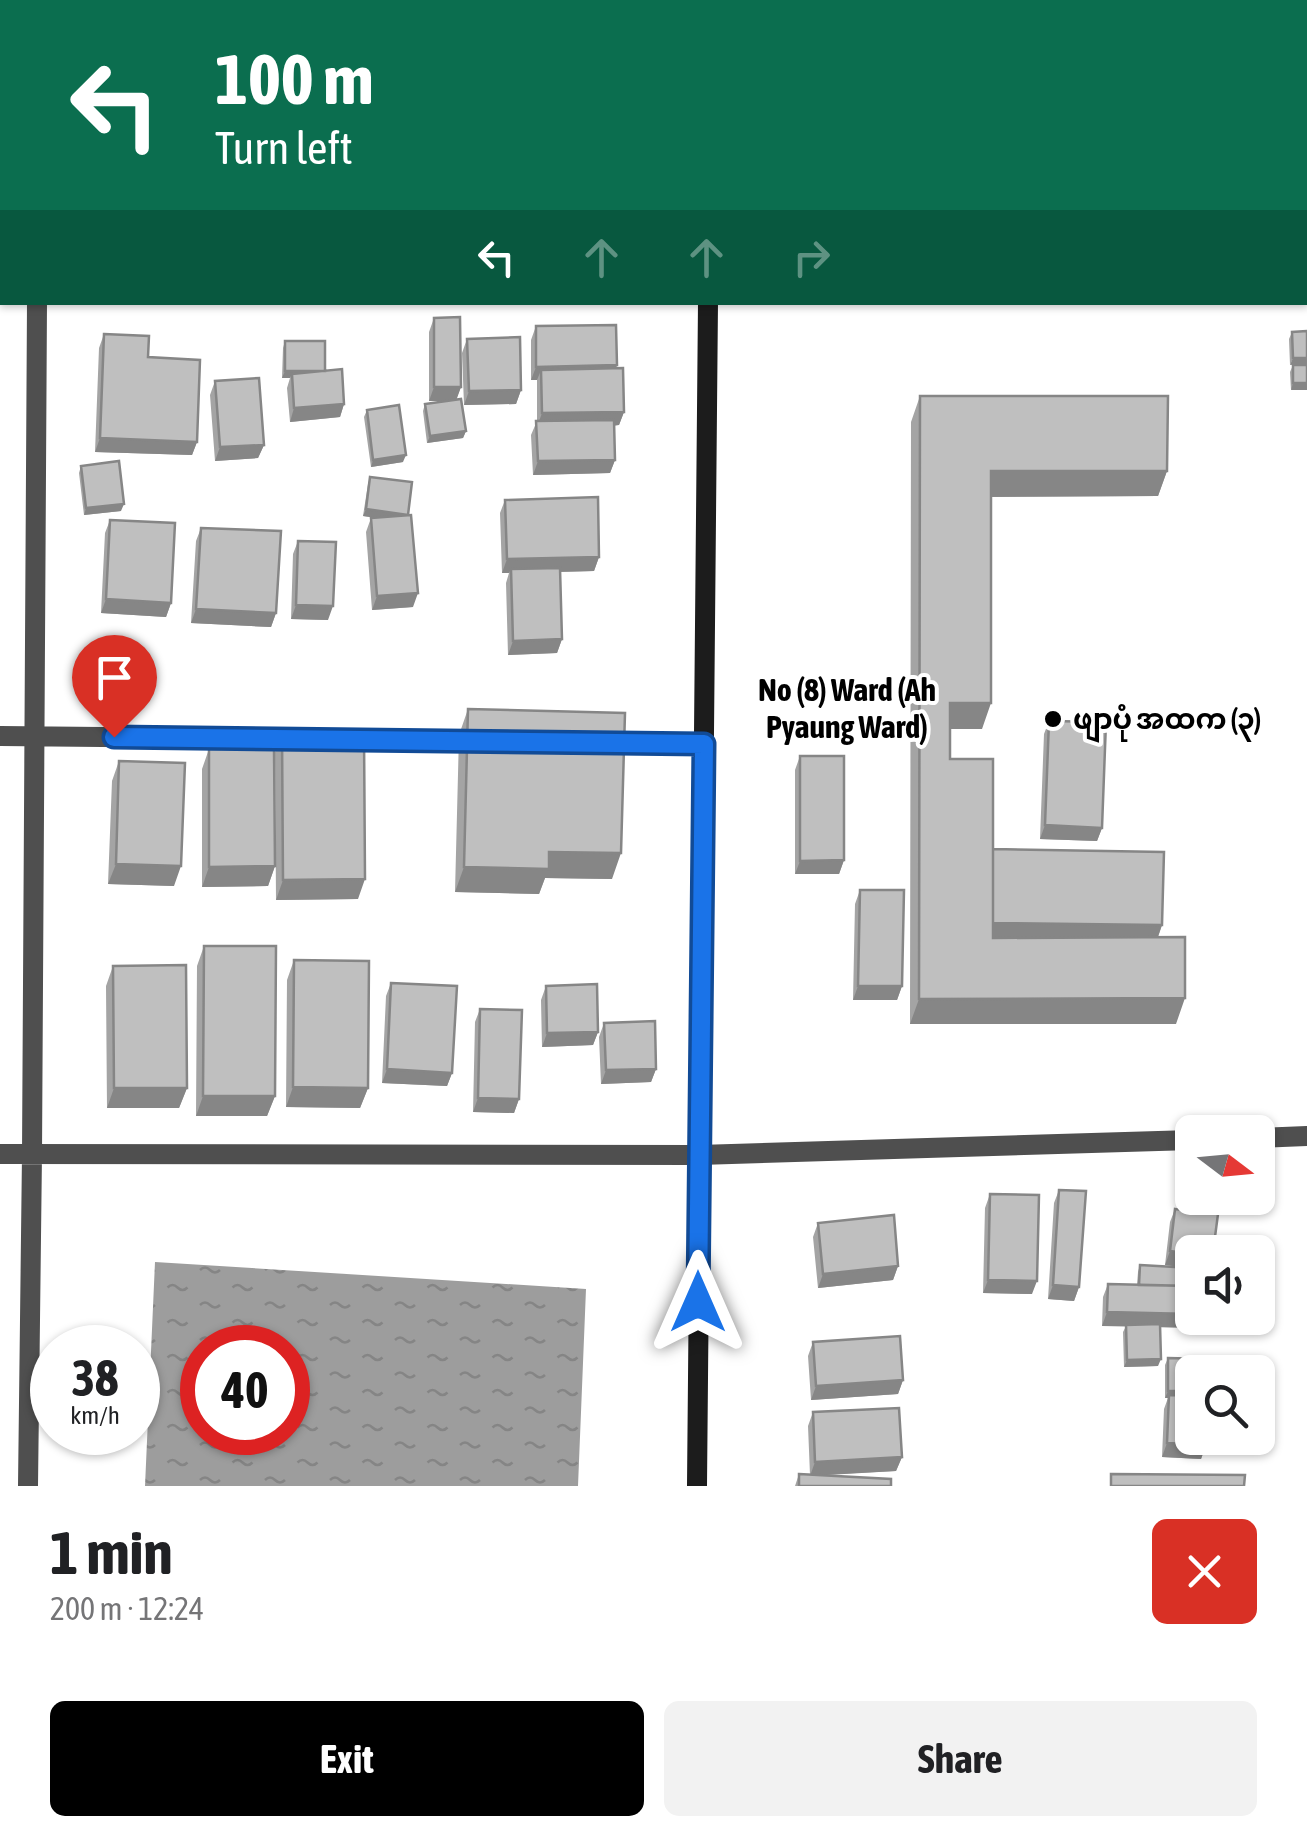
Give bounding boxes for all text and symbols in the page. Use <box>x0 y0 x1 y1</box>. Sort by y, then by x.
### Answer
text: 100 m <box>215 39 374 119</box>
icon: left <box>50 40 180 170</box>
text: Turn left <box>215 122 353 174</box>
icon: left <box>469 230 524 285</box>
icon: ahead <box>574 230 629 285</box>
icon: ahead <box>679 230 734 285</box>
icon: right <box>784 230 839 285</box>
pin <box>72 635 157 738</box>
icon: arrive <box>87 650 142 705</box>
district label: No (8) Ward (Ah Pyaung Ward) <box>758 671 936 745</box>
place label: ဖျာပုံ အထက (၃) <box>1073 703 1261 743</box>
marker: ဖျာပုံ အထက (၃) <box>1042 708 1064 730</box>
north arrow <box>1175 1115 1275 1215</box>
map controls <box>1175 1115 1275 1455</box>
button: sound <box>1175 1235 1275 1335</box>
position arrow <box>646 1250 750 1354</box>
speed limit sign: 40 <box>180 1325 310 1455</box>
text: 38 <box>71 1349 118 1407</box>
button: search <box>1175 1355 1275 1455</box>
text: km/h <box>70 1401 120 1429</box>
text: 1 min <box>50 1518 173 1587</box>
button: close <box>1152 1519 1257 1624</box>
text: 200 m · 12:24 <box>50 1590 204 1627</box>
button: Exit <box>50 1701 644 1816</box>
button: Share <box>664 1701 1257 1816</box>

